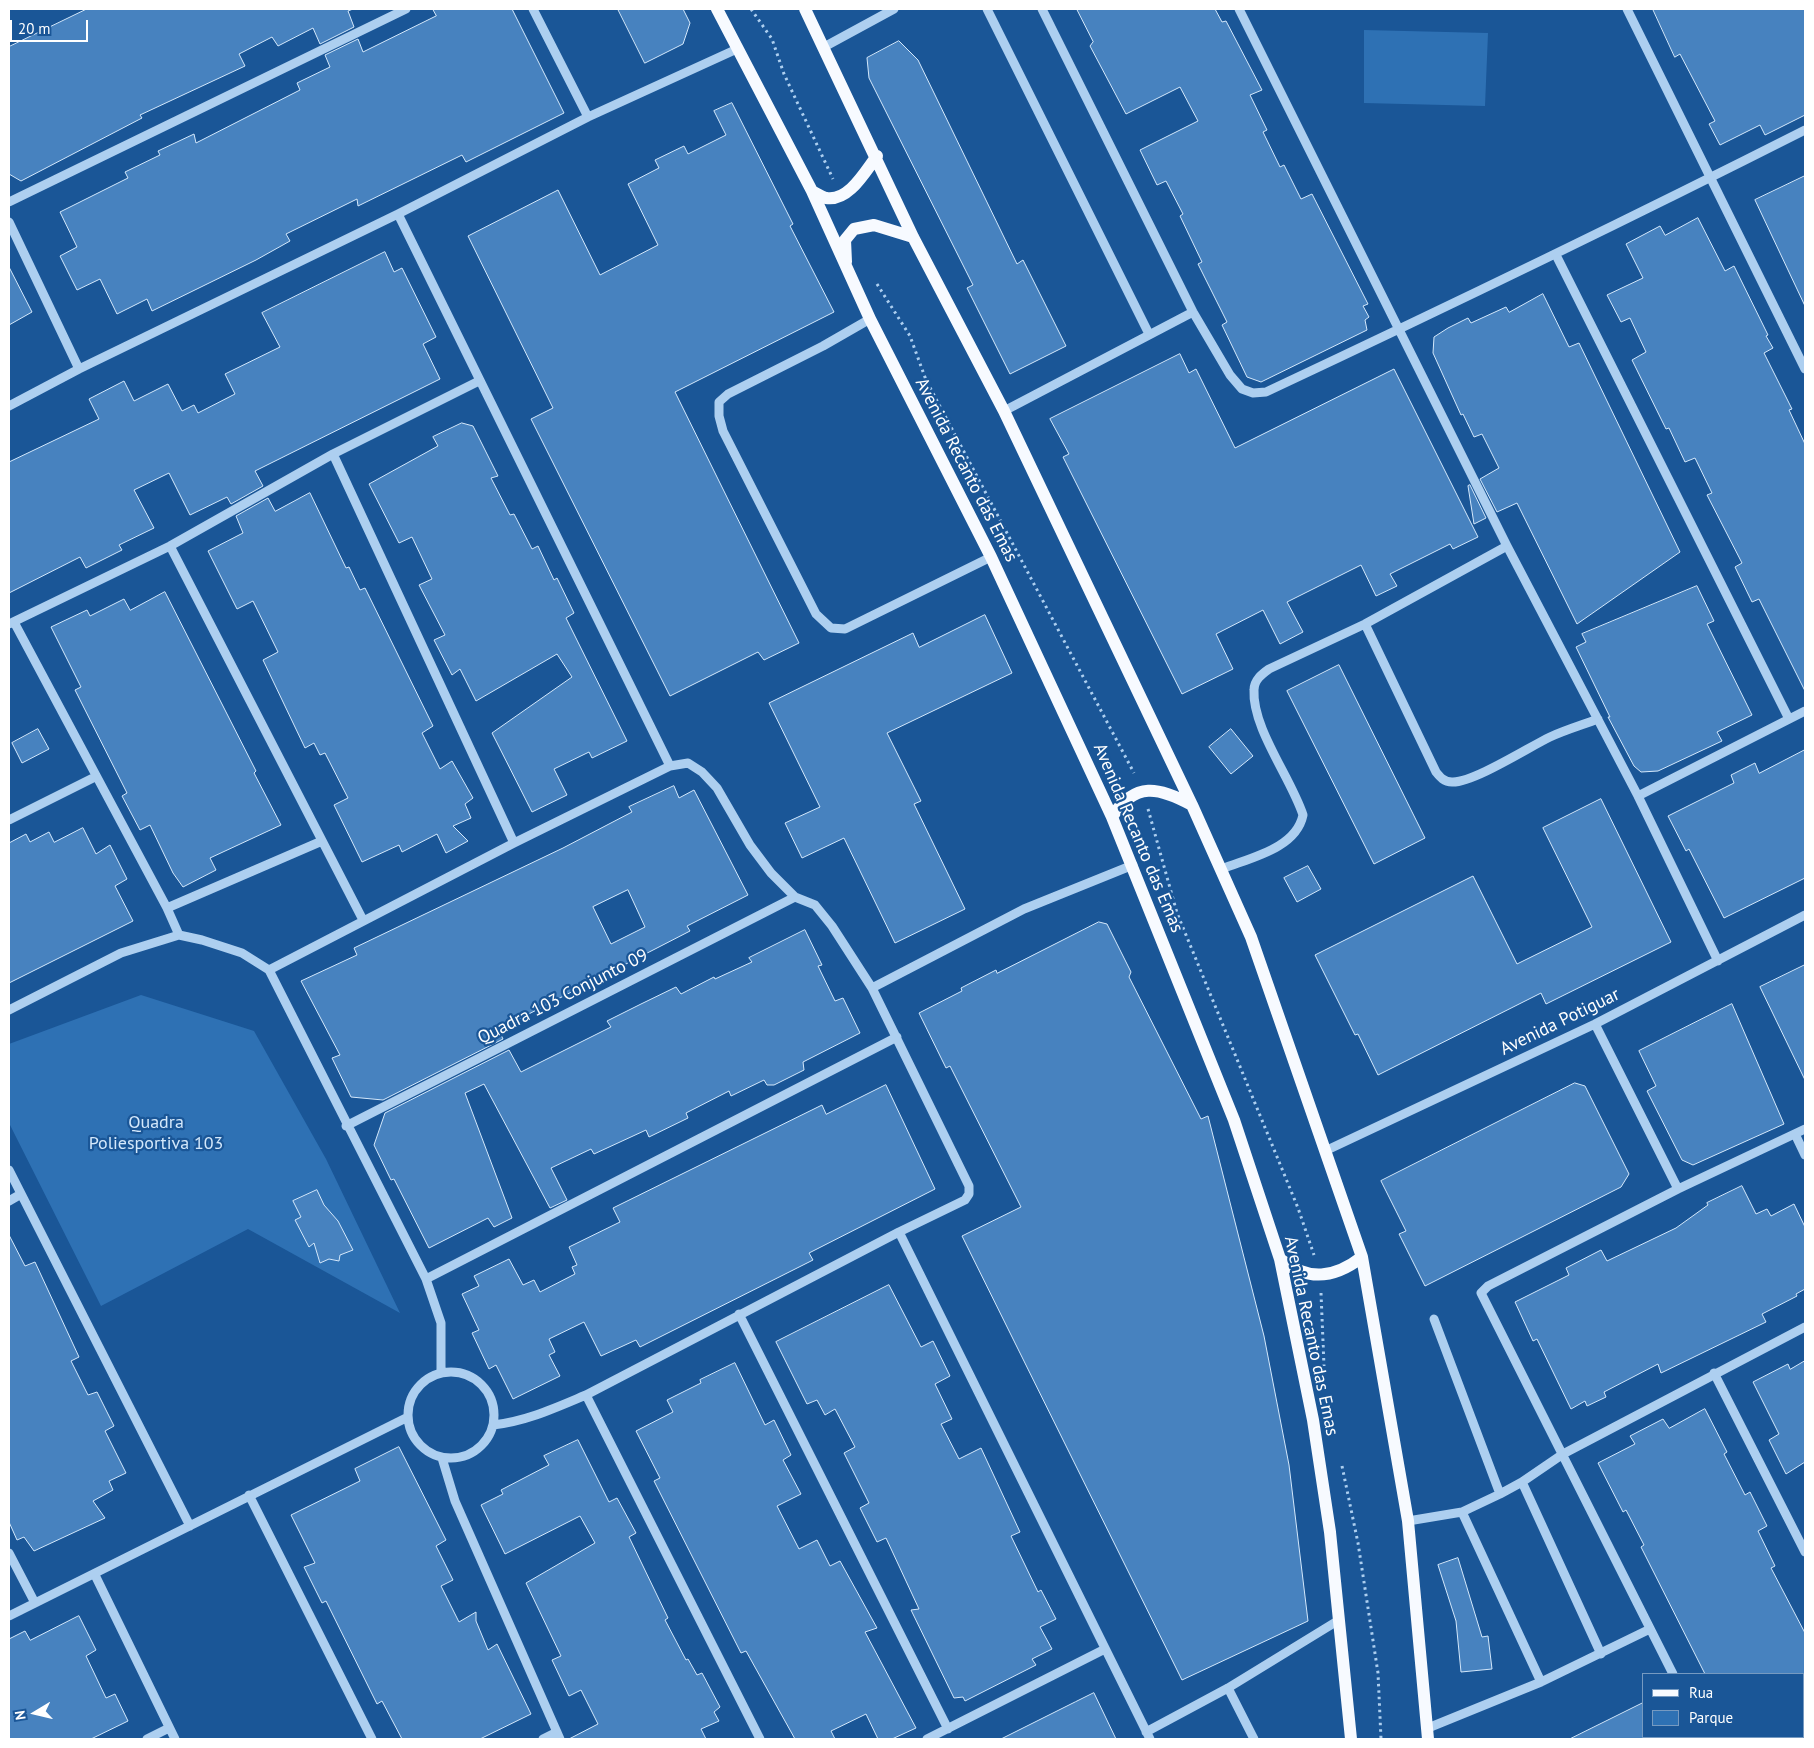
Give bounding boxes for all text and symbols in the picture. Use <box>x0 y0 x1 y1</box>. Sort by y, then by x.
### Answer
scale bar <box>12 10 90 42</box>
text: 20 m <box>18 19 51 38</box>
street label: Avenida Recanto das Emas <box>910 374 1022 566</box>
street label: Avenida Recanto das Emas <box>1088 740 1188 936</box>
street label: Quadra 103 Conjunto 09 <box>474 945 652 1049</box>
street label: Avenida Potiguar <box>1497 984 1623 1060</box>
park label: Quadra Poliesportiva 103 <box>89 1112 223 1154</box>
street label: Avenida Recanto das Emas <box>1279 1234 1343 1438</box>
legend <box>1642 1673 1804 1738</box>
text: Rua <box>1689 1683 1713 1702</box>
north arrow <box>10 1688 60 1738</box>
text: Parque <box>1689 1708 1733 1727</box>
text: N <box>11 1709 30 1721</box>

